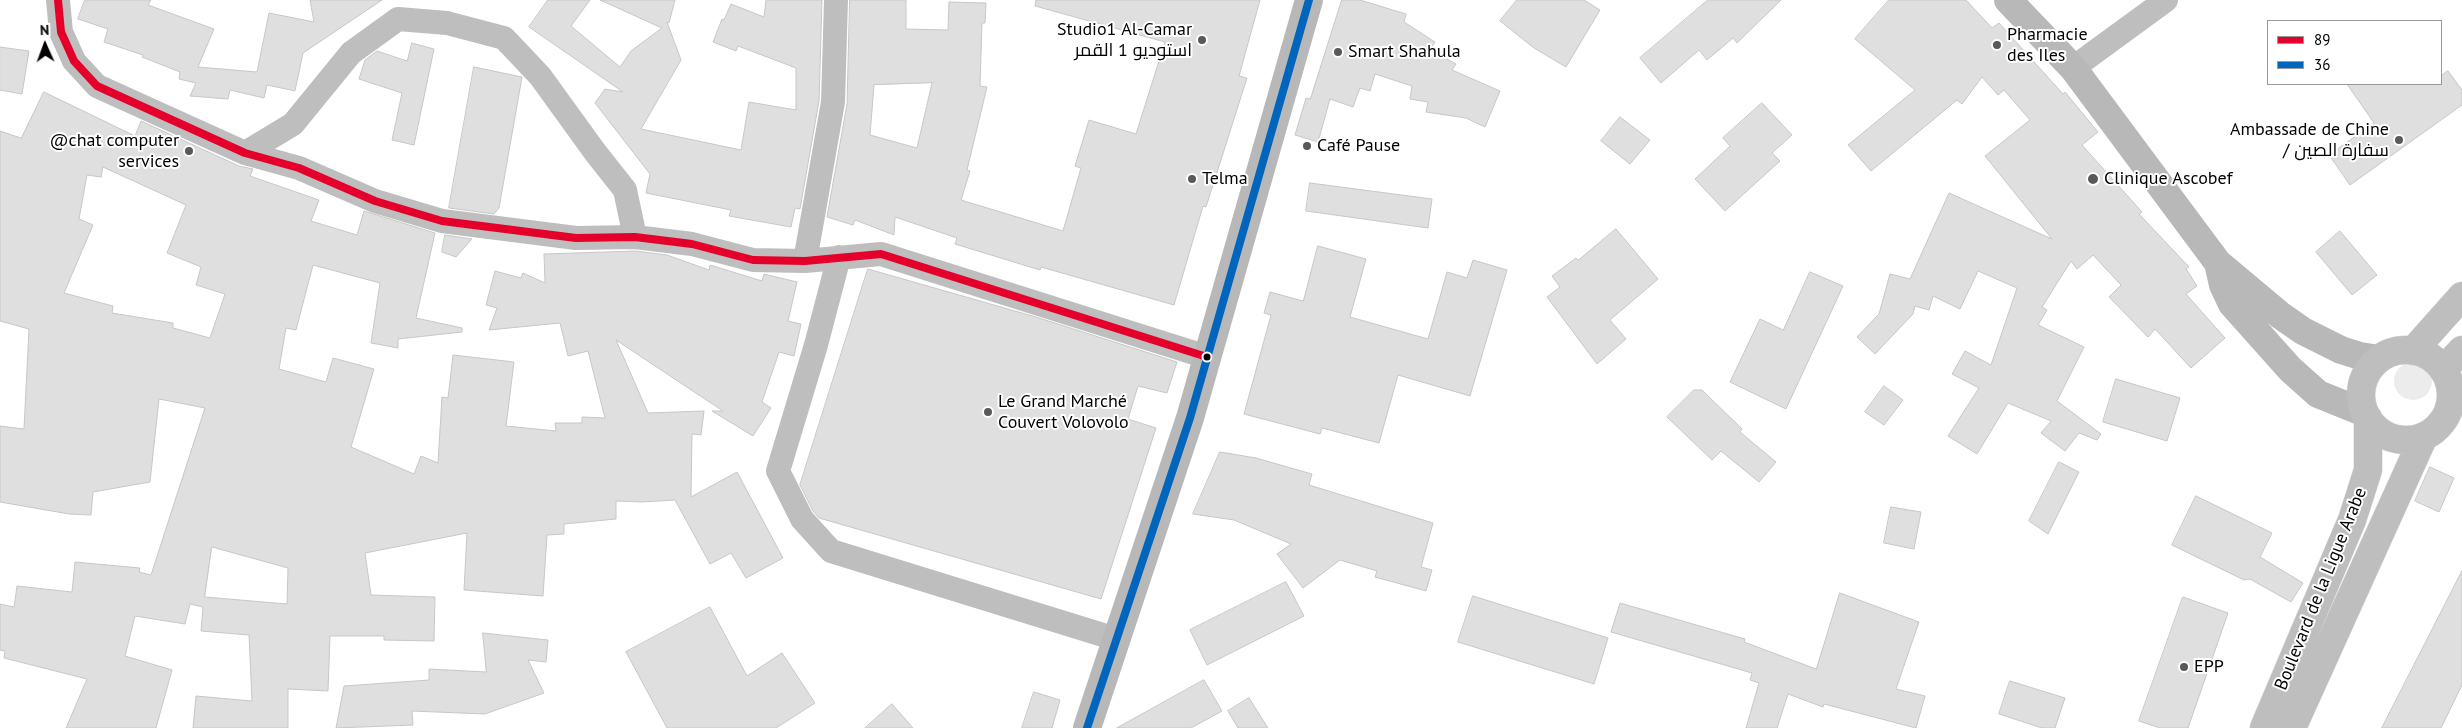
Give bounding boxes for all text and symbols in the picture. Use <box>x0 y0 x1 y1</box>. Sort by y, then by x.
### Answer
place label: Studio1 Al-Camar استوديو 1 القمر <box>1057 19 1192 62</box>
north arrow <box>20 20 70 70</box>
legend <box>2267 20 2442 85</box>
text: N <box>40 21 49 39</box>
place label: Pharmacie des Iles <box>2007 24 2088 66</box>
text: 89 <box>2314 30 2330 49</box>
marker: Studio1 Al-Camar استوديو 1 القمر <box>1196 34 1208 46</box>
marker: Pharmacie des Iles <box>1991 39 2003 51</box>
place label: Smart Shahula <box>1348 41 1461 63</box>
marker: Smart Shahula <box>1332 46 1344 58</box>
text: 36 <box>2314 55 2330 74</box>
place label: Ambassade de Chine / سفارة الصين <box>2230 119 2389 162</box>
place label: @chat computer services <box>49 130 179 172</box>
marker: Ambassade de Chine / سفارة الصين <box>2393 134 2405 146</box>
place label: Café Pause <box>1317 135 1400 157</box>
marker: Café Pause <box>1301 140 1313 152</box>
marker: @chat computer services <box>183 145 195 157</box>
place label: Telma <box>1202 168 1248 190</box>
place label: Clinique Ascobef <box>2104 168 2232 190</box>
marker: Clinique Ascobef <box>2086 172 2100 186</box>
marker: Telma <box>1186 173 1198 185</box>
unlabelled marker <box>1202 352 1212 362</box>
place label: Le Grand Marché Couvert Volovolo <box>998 391 1129 434</box>
marker: Le Grand Marché Couvert Volovolo <box>982 406 994 418</box>
street label: Boulevard de la Ligue Arabe <box>2270 485 2372 693</box>
place label: EPP <box>2194 656 2224 678</box>
marker: EPP <box>2178 661 2190 673</box>

